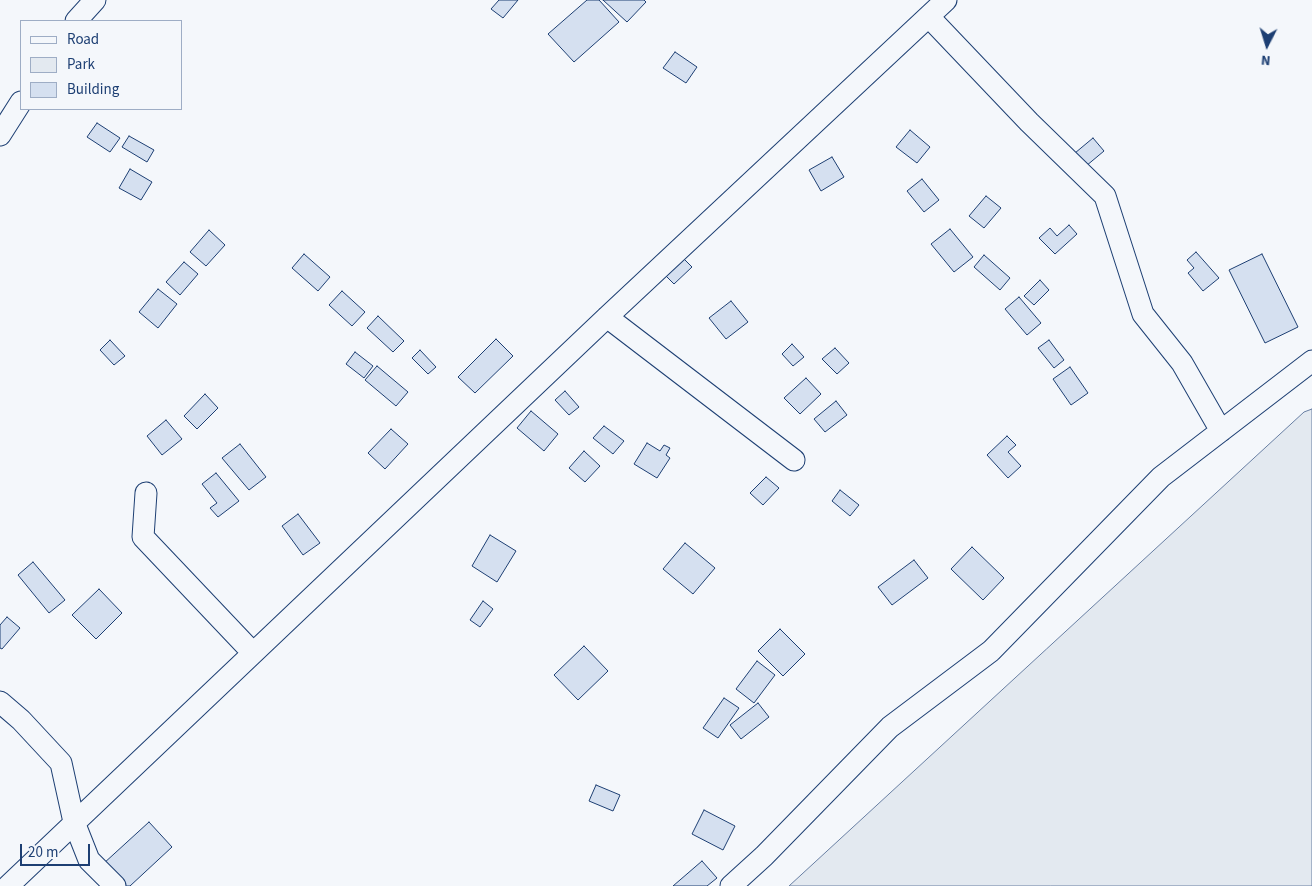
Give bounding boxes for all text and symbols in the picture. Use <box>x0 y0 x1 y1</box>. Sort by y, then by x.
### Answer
legend <box>20 20 182 110</box>
north arrow <box>1242 20 1292 70</box>
text: Road <box>67 29 99 50</box>
text: N <box>1260 50 1271 70</box>
text: Park <box>67 54 95 75</box>
text: Building <box>67 79 119 100</box>
scale bar <box>22 834 92 866</box>
text: 20 m <box>28 842 58 863</box>

